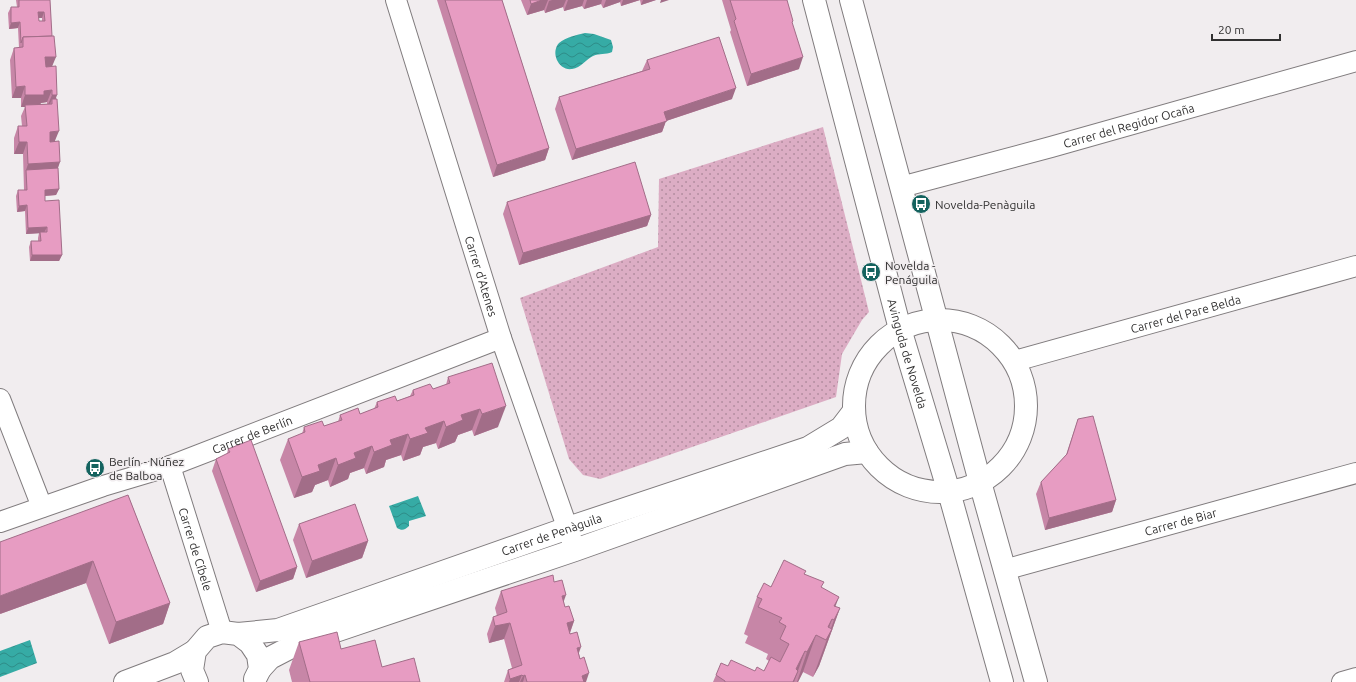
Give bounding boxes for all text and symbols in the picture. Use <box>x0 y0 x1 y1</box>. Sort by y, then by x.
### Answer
scale bar <box>1212 16 1280 42</box>
text: 20 m <box>1218 23 1245 36</box>
street label: Carrer del Regidor Ocaña <box>1062 100 1196 150</box>
bus stop icon: Novelda-Penàguila <box>910 193 932 215</box>
place label: Novelda-Penàguila <box>935 198 1035 211</box>
street label: Carrer d'Atenes <box>463 234 500 318</box>
place label: Novelda - Penáguila <box>885 259 938 286</box>
bus stop icon: Novelda - Penáguila <box>860 261 882 283</box>
street label: Carrer del Pare Belda <box>1129 292 1242 335</box>
street label: Avinguda de Novelda <box>886 297 930 410</box>
street label: Carrer de Berlín <box>210 413 294 456</box>
place label: Berlín - Núñez de Balboa <box>109 455 185 482</box>
bus stop icon: Berlín - Núñez de Balboa <box>84 457 106 479</box>
street label: Carrer de Biar <box>1143 505 1218 538</box>
street label: Carrer de Cíbele <box>177 506 215 592</box>
street label: Carrer de Penàguila <box>499 511 603 557</box>

